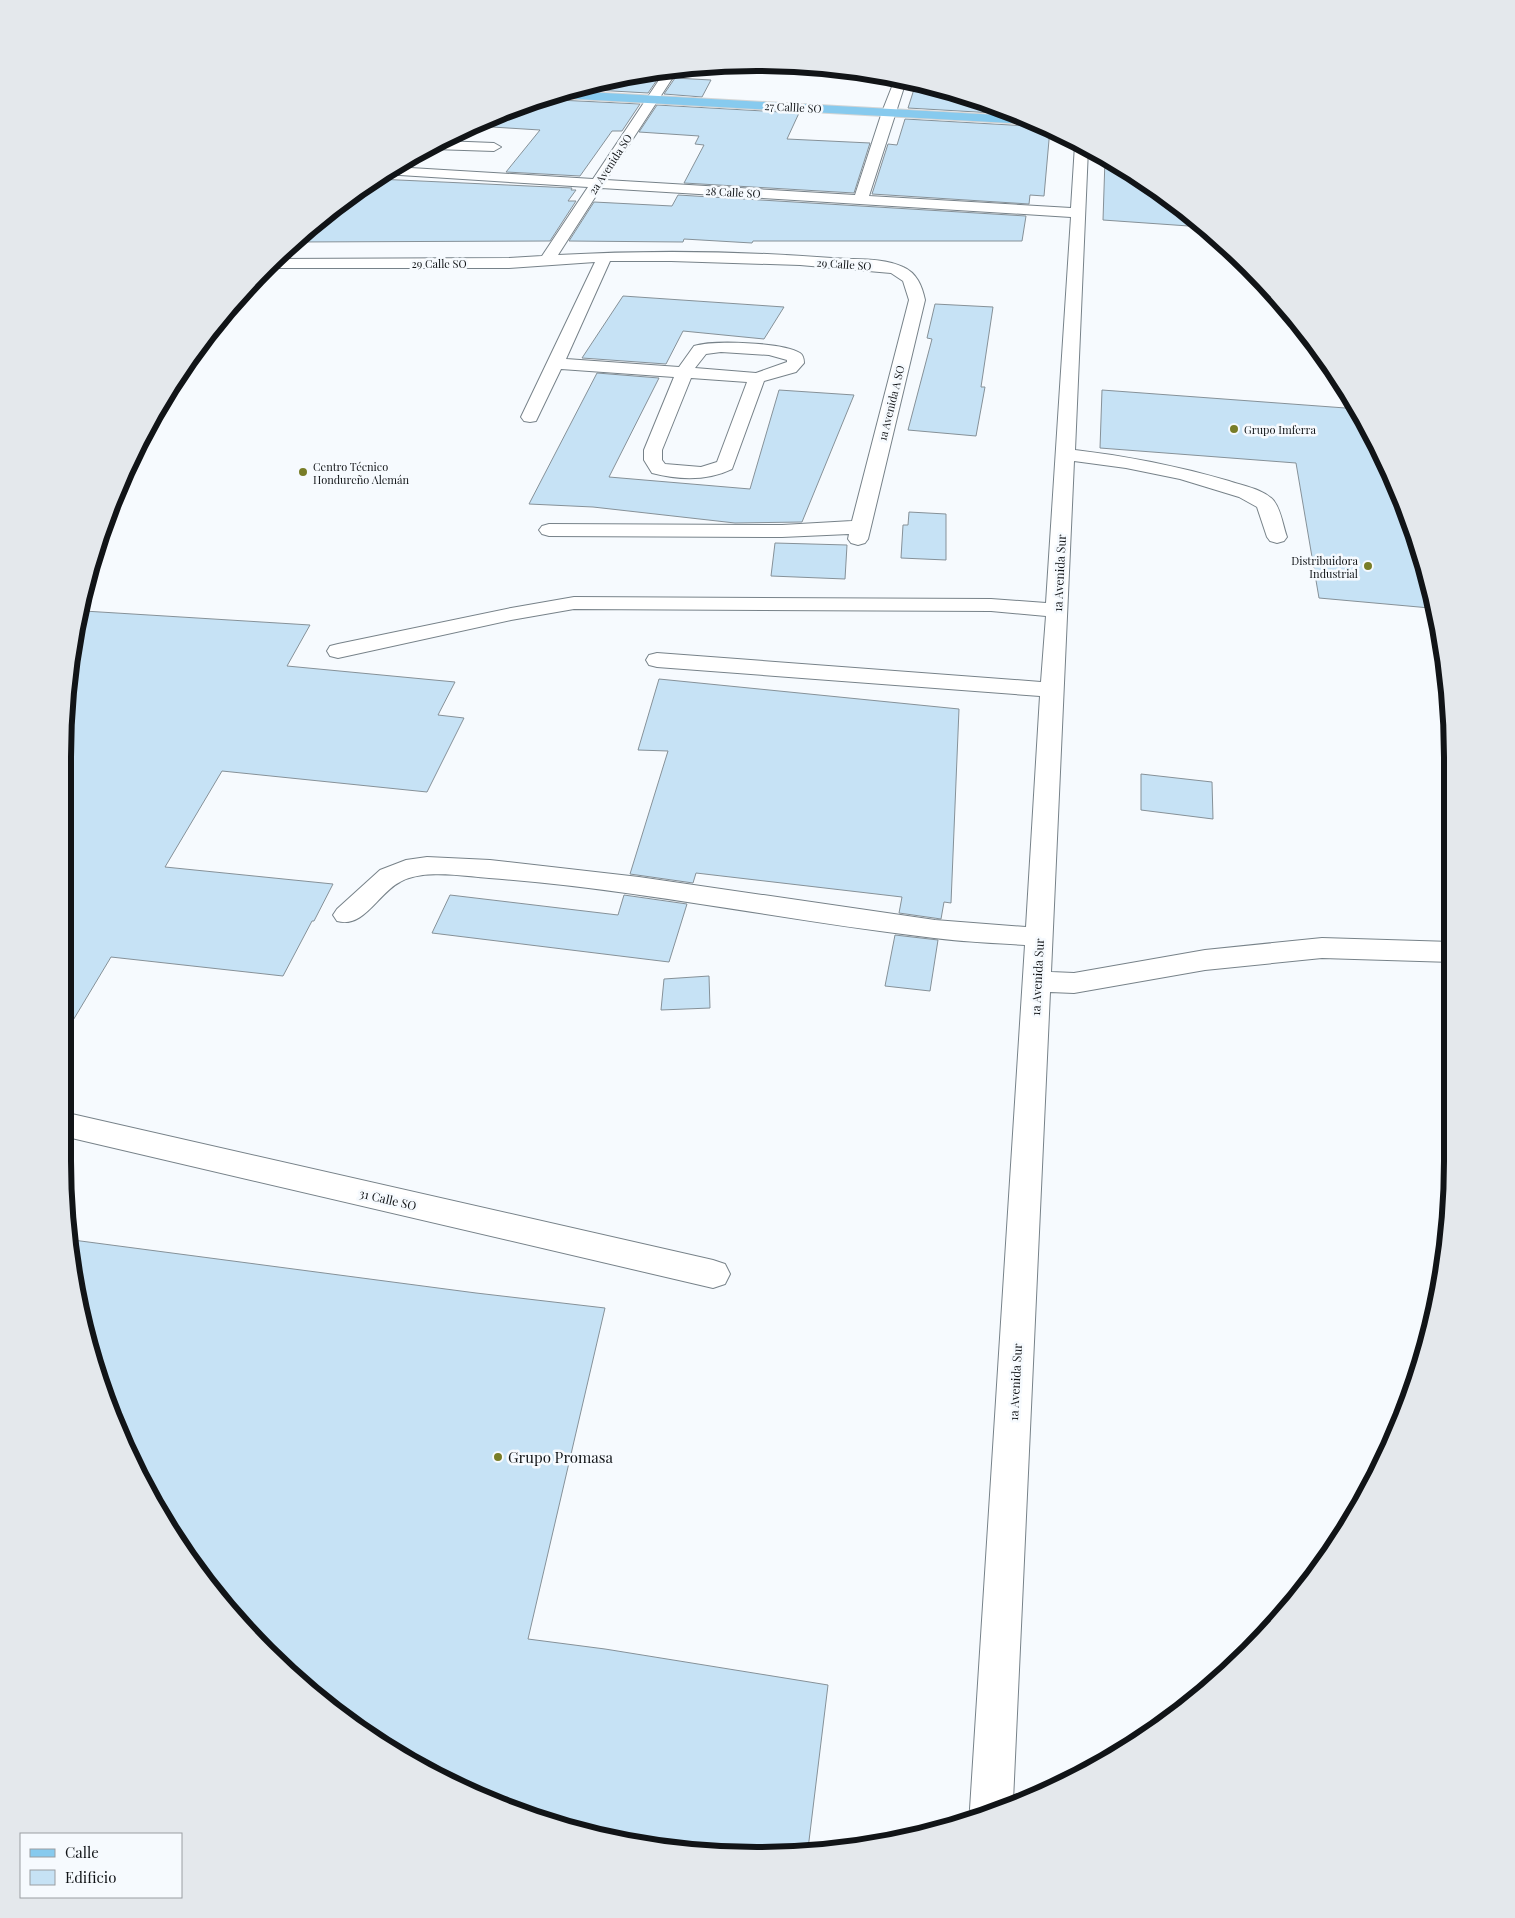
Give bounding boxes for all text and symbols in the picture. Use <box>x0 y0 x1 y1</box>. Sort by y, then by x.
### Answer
street label: 27 Callle SO <box>764 98 822 116</box>
street label: 2a Avenida SO <box>585 131 635 197</box>
street label: 28 Calle SO <box>705 183 761 201</box>
street label: 29 Calle SO <box>816 255 872 273</box>
street label: 29 Calle SO <box>411 256 467 271</box>
street label: 1a Avenida A SO <box>874 364 908 442</box>
place label: Grupo Imferra <box>1244 422 1316 437</box>
marker: Grupo Imferra <box>1228 423 1240 435</box>
place label: Centro Técnico Hondureño Alemán <box>313 459 409 487</box>
marker: Centro Técnico Hondureño Alemán <box>297 466 309 478</box>
street label: 1a Avenida Sur <box>1049 533 1069 612</box>
place label: Distribuidora Industrial <box>1291 553 1359 581</box>
marker: Distribuidora Industrial <box>1362 560 1374 572</box>
street label: 1a Avenida Sur <box>1027 937 1047 1016</box>
street label: 31 Calle SO <box>358 1185 418 1213</box>
street label: 1a Avenida Sur <box>1005 1342 1025 1421</box>
place label: Grupo Promasa <box>508 1447 613 1467</box>
marker: Grupo Promasa <box>492 1451 504 1463</box>
legend <box>20 1833 182 1898</box>
text: Calle <box>65 1842 99 1862</box>
text: Edificio <box>65 1867 116 1887</box>

